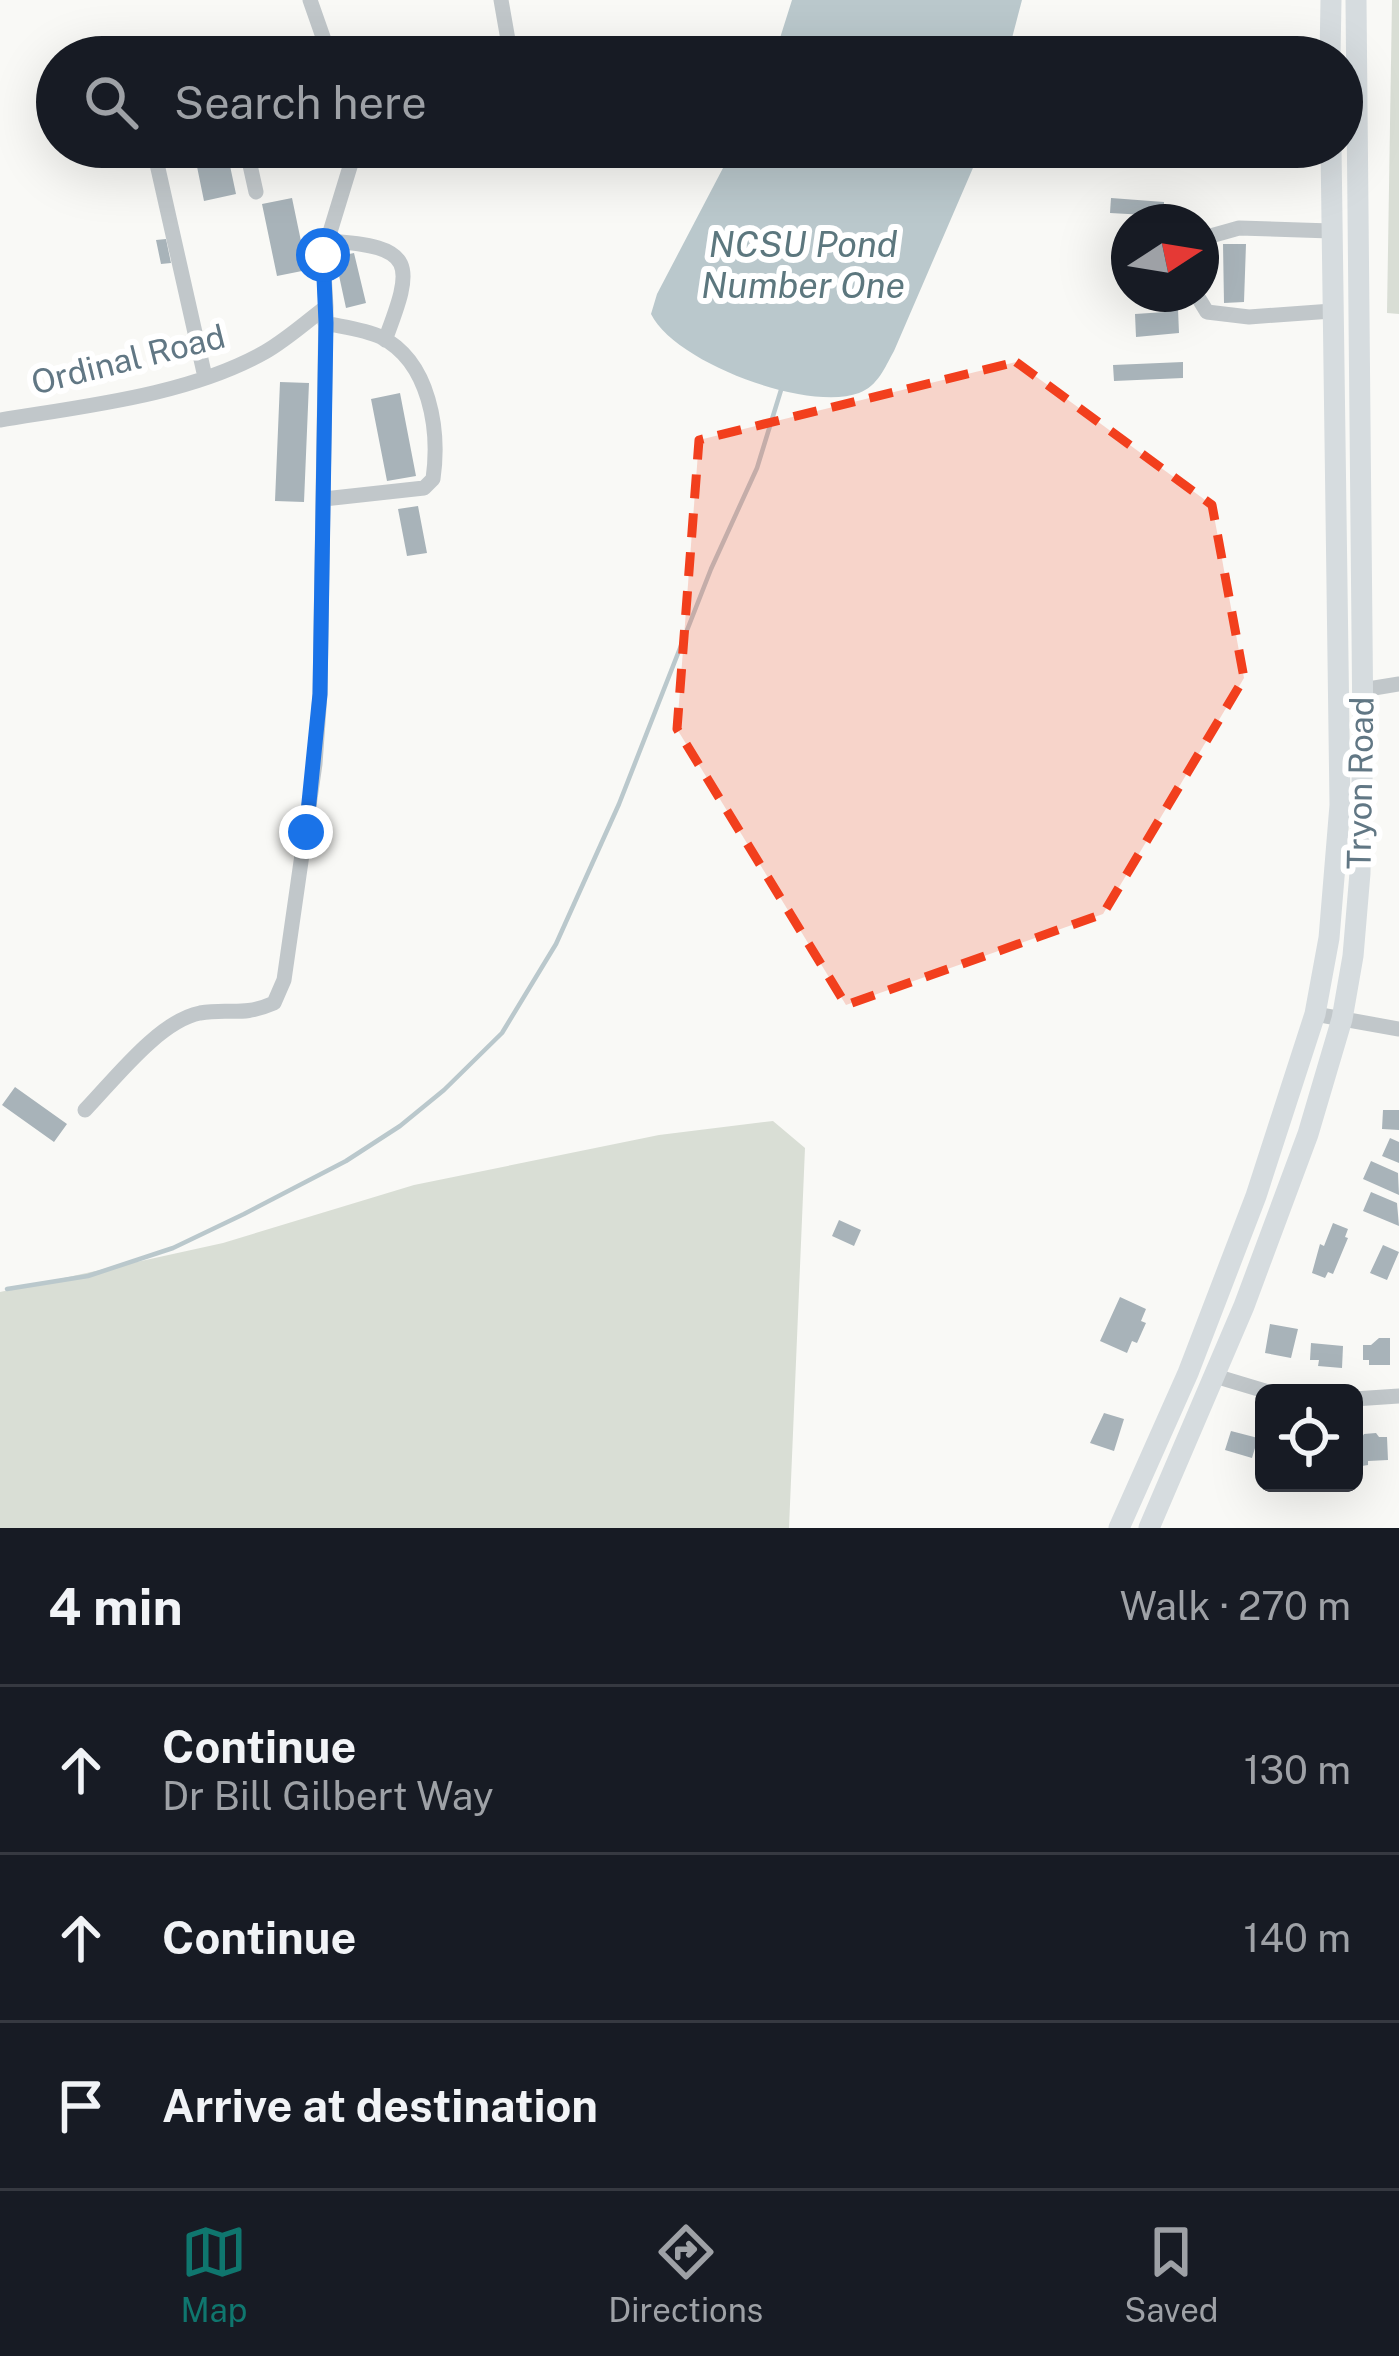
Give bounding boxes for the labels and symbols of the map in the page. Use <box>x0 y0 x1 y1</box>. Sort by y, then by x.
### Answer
north arrow <box>1111 204 1219 312</box>
water label: NCSU Pond Number One <box>701 223 905 306</box>
route start <box>296 228 350 282</box>
street label: Ordinal Road <box>27 317 229 401</box>
street label: Tryon Road <box>1339 696 1381 870</box>
route end <box>279 805 333 859</box>

